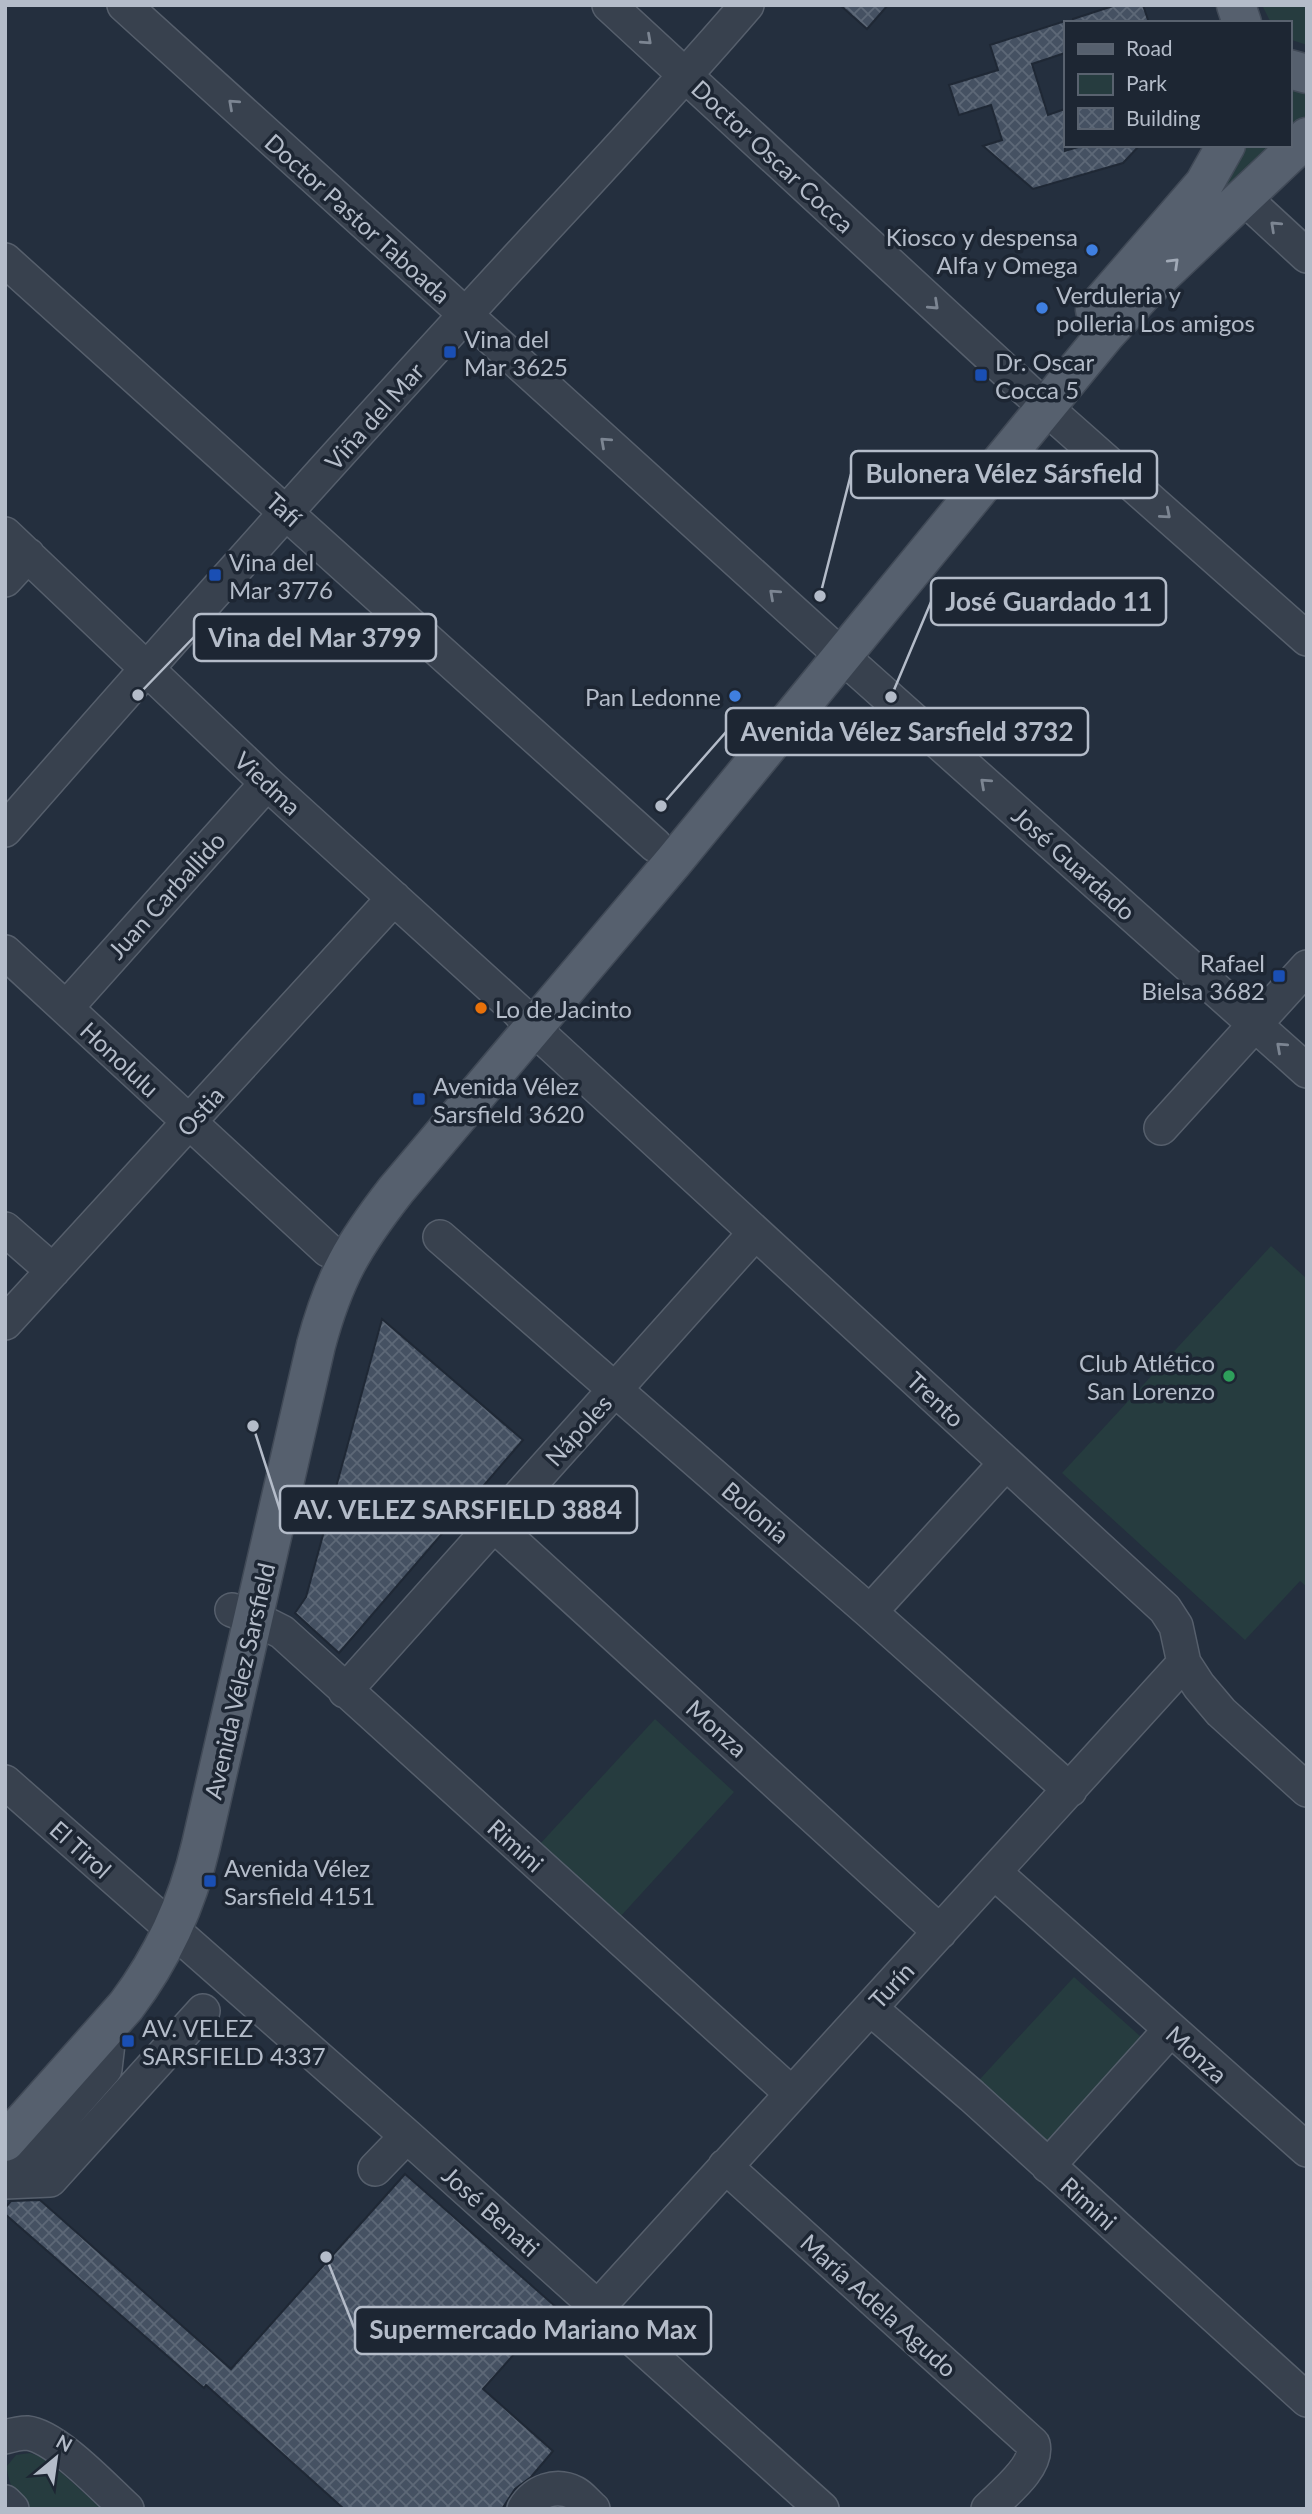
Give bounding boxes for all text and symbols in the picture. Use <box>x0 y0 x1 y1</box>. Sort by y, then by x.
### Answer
legend <box>1064 21 1291 147</box>
one-way arrow <box>639 32 652 45</box>
text: Road <box>1126 35 1173 60</box>
text: Park <box>1126 70 1167 95</box>
street label: Doctor Oscar Cocca <box>686 73 860 239</box>
one-way arrow <box>228 100 241 113</box>
text: Building <box>1126 105 1201 130</box>
street label: Doctor Pastor Taboada <box>259 127 457 309</box>
place label: Kiosco y despensa Alfa y Omega <box>886 222 1078 279</box>
one-way arrow <box>1270 222 1283 234</box>
marker: Kiosco y despensa Alfa y Omega <box>1084 242 1100 258</box>
one-way arrow <box>1166 258 1179 271</box>
place label: Verduleria y polleria Los amigos <box>1056 280 1255 337</box>
one-way arrow <box>926 297 939 309</box>
marker: Verduleria y polleria Los amigos <box>1034 300 1050 316</box>
place label: Vina del Mar 3625 <box>464 324 568 381</box>
marker: Vina del Mar 3625 <box>442 344 458 360</box>
place label: Dr. Oscar Cocca 5 <box>995 347 1094 404</box>
street label: Viña del Mar <box>318 356 430 475</box>
marker: Dr. Oscar Cocca 5 <box>973 367 989 383</box>
one-way arrow <box>600 437 613 450</box>
callout: Bulonera Vélez Sársfield <box>851 451 1157 498</box>
text: Bulonera Vélez Sársfield <box>865 457 1143 489</box>
street label: Tafí <box>261 486 308 533</box>
one-way arrow <box>1158 506 1171 518</box>
place label: Vina del Mar 3776 <box>229 547 333 604</box>
marker: Vina del Mar 3776 <box>207 567 223 583</box>
callout: José Guardado 11 <box>931 578 1166 625</box>
text: José Guardado 11 <box>945 585 1153 617</box>
one-way arrow <box>769 590 782 602</box>
callout: Vina del Mar 3799 <box>194 614 436 661</box>
text: Vina del Mar 3799 <box>207 621 422 653</box>
place label: Pan Ledonne <box>585 682 721 711</box>
marker: Pan Ledonne <box>727 688 743 704</box>
callout: Avenida Vélez Sarsfield 3732 <box>726 708 1088 755</box>
text: Avenida Vélez Sarsfield 3732 <box>740 715 1073 747</box>
street label: Viedma <box>229 745 307 821</box>
one-way arrow <box>980 779 993 791</box>
street label: José Guardado <box>1006 800 1142 926</box>
street label: Juan Carballido <box>101 826 231 964</box>
place label: Rafael Bielsa 3682 <box>1141 948 1265 1005</box>
marker: Rafael Bielsa 3682 <box>1271 968 1287 984</box>
place label: Lo de Jacinto <box>495 994 632 1023</box>
marker: Lo de Jacinto <box>473 1000 489 1016</box>
street label: Honolulu <box>75 1015 165 1103</box>
one-way arrow <box>1276 1043 1289 1056</box>
place label: Avenida Vélez Sarsfield 3620 <box>433 1071 584 1128</box>
street label: Ostia <box>170 1080 230 1142</box>
marker: Avenida Vélez Sarsfield 3620 <box>411 1091 427 1107</box>
place label: Club Atlético San Lorenzo <box>1079 1348 1215 1405</box>
street label: Trento <box>901 1365 971 1433</box>
marker: Club Atlético San Lorenzo <box>1221 1368 1237 1384</box>
street label: Nápoles <box>539 1388 617 1472</box>
street label: Bolonia <box>717 1475 795 1549</box>
callout: AV. VELEZ SARSFIELD 3884 <box>280 1486 637 1533</box>
text: AV. VELEZ SARSFIELD 3884 <box>293 1493 622 1525</box>
street label: Avenida Vélez Sarsfield <box>198 1560 280 1802</box>
street label: Monza <box>681 1693 753 1763</box>
street label: Rimini <box>482 1812 550 1878</box>
street label: El Tirol <box>44 1814 118 1884</box>
place label: Avenida Vélez Sarsfield 4151 <box>224 1853 375 1910</box>
marker: Avenida Vélez Sarsfield 4151 <box>202 1873 218 1889</box>
street label: Turín <box>862 1956 920 2014</box>
place label: AV. VELEZ SARSFIELD 4337 <box>142 2013 326 2070</box>
street label: Monza <box>1161 2019 1233 2089</box>
marker: AV. VELEZ SARSFIELD 4337 <box>120 2033 136 2049</box>
street label: José Benati <box>437 2160 545 2262</box>
street label: Rimini <box>1055 2170 1123 2236</box>
street label: María Adela Agudo <box>795 2227 963 2383</box>
callout: Supermercado Mariano Max <box>355 2307 711 2354</box>
text: Supermercado Mariano Max <box>369 2313 697 2345</box>
north arrow <box>21 2423 91 2493</box>
text: N <box>53 2429 76 2456</box>

